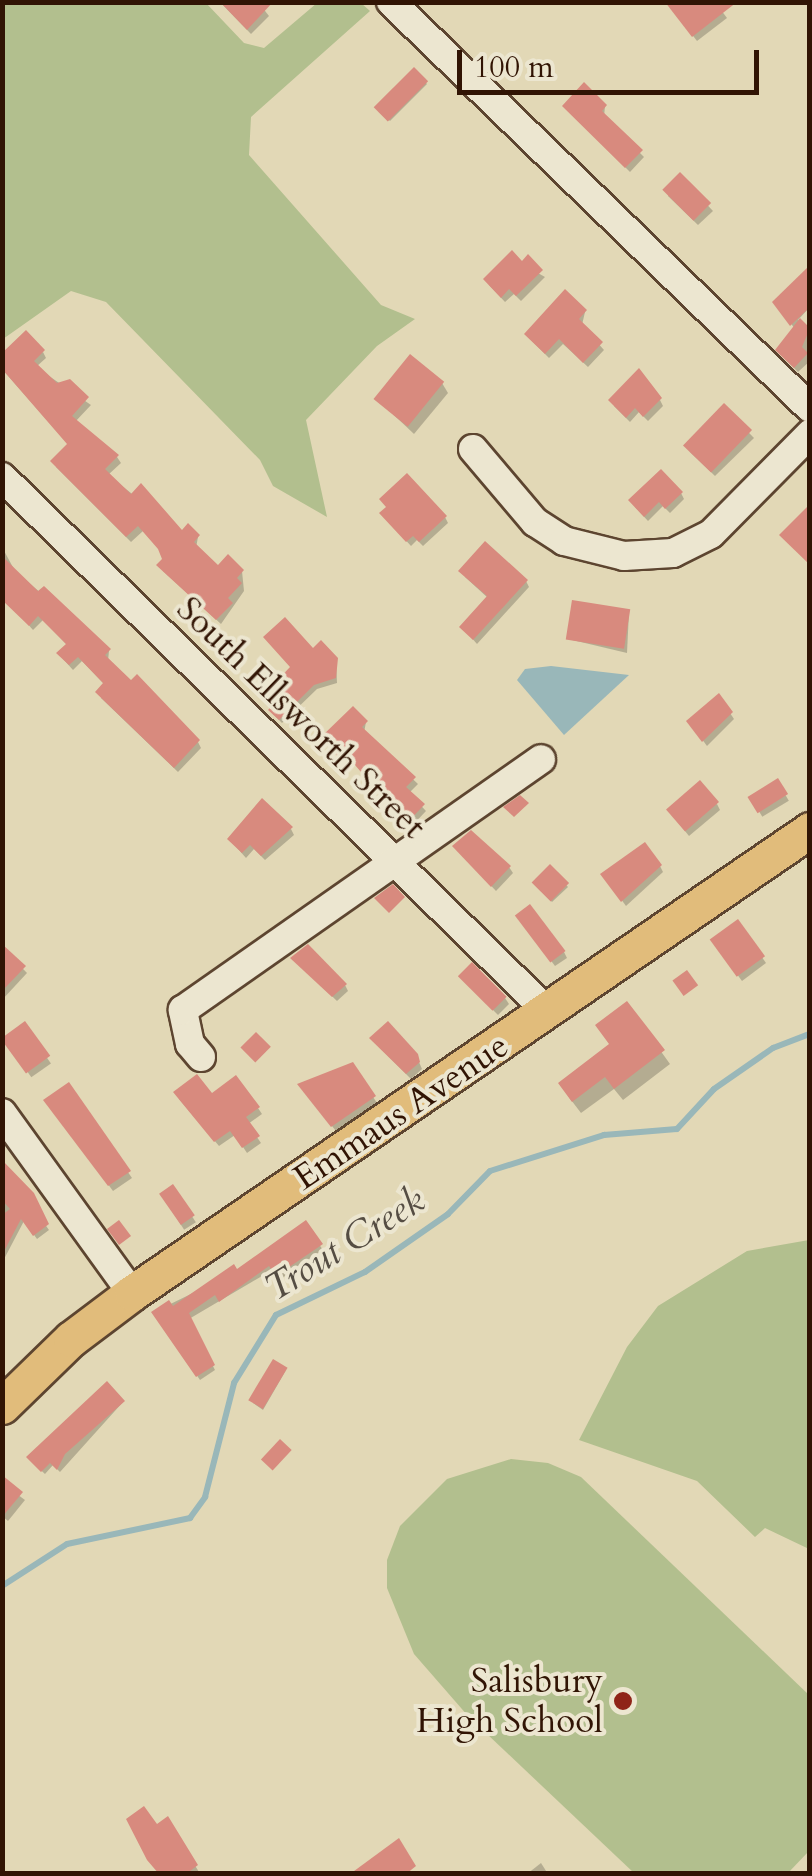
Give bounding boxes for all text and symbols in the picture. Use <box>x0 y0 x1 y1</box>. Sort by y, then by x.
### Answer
scale bar <box>462 30 764 92</box>
text: 100 m <box>474 47 554 88</box>
street label: South Ellsworth Street <box>168 588 434 848</box>
street label: Emmaus Avenue <box>286 1025 516 1199</box>
water label: Trout Creek <box>257 1178 433 1312</box>
place label: Salisbury High School <box>416 1660 603 1742</box>
marker: Salisbury High School <box>612 1690 634 1712</box>

